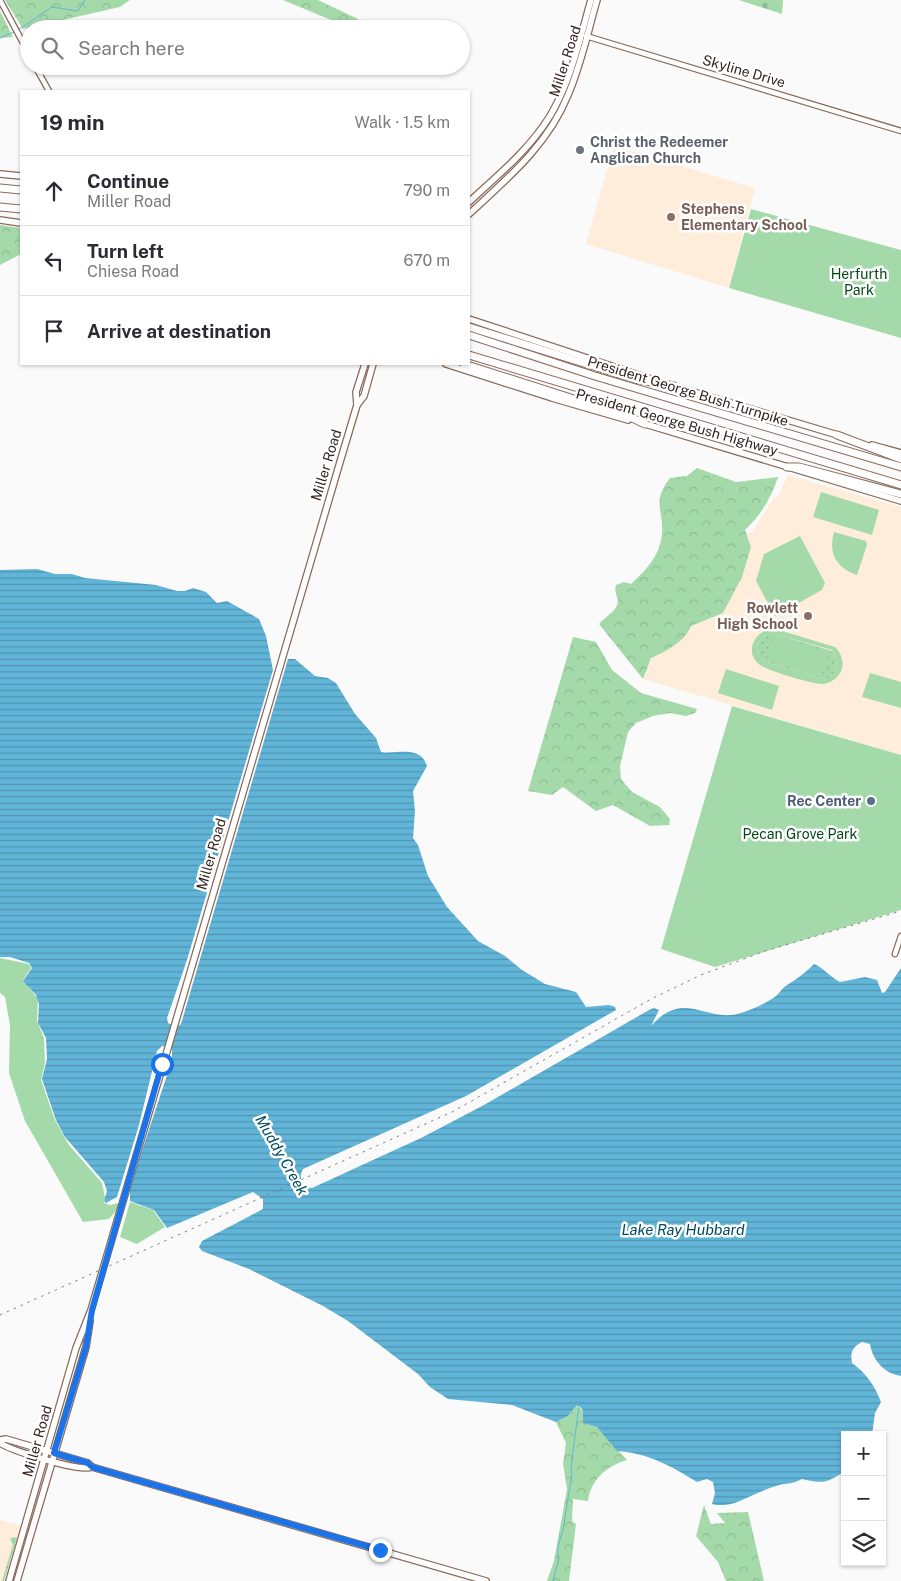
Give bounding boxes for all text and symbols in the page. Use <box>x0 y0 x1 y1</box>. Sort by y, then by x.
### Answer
search box <box>20 20 470 75</box>
street label: Miller Road <box>546 23 584 99</box>
icon: search <box>38 34 66 62</box>
text: Search here <box>78 37 185 59</box>
street label: Skyline Drive <box>701 52 787 90</box>
text: 19 min <box>40 110 105 135</box>
text: Walk · 1.5 km <box>354 113 450 132</box>
place label: Christ the Redeemer Anglican Church <box>590 134 728 166</box>
marker: Christ the Redeemer Anglican Church <box>574 144 586 156</box>
text: Continue <box>87 170 169 192</box>
icon: ahead <box>40 177 68 205</box>
text: 790 m <box>403 181 450 200</box>
text: Miller Road <box>87 192 171 211</box>
place label: Stephens Elementary School <box>681 201 808 233</box>
marker: Stephens Elementary School <box>665 211 677 223</box>
text: Turn left <box>87 240 164 262</box>
icon: left <box>40 247 68 275</box>
text: 670 m <box>404 251 450 270</box>
text: Chiesa Road <box>87 262 179 281</box>
park label: Herfurth Park <box>831 266 887 298</box>
icon: arrive <box>40 317 68 345</box>
text: Arrive at destination <box>87 320 271 342</box>
street label: President George Bush Turnpike <box>586 353 791 429</box>
street label: President George Bush Highway <box>574 385 780 459</box>
street label: Miller Road <box>308 427 344 503</box>
place label: Rowlett High School <box>717 600 798 632</box>
marker: Rowlett High School <box>802 610 814 622</box>
place label: Rec Center <box>787 793 861 809</box>
marker: Rec Center <box>865 795 877 807</box>
street label: Miller Road <box>193 816 229 892</box>
park label: Pecan Grove Park <box>743 826 858 842</box>
route start <box>151 1053 174 1076</box>
water label: Muddy Creek <box>252 1112 312 1199</box>
water label: Lake Ray Hubbard <box>621 1221 745 1238</box>
street label: Miller Road <box>19 1403 55 1479</box>
map controls <box>841 1431 886 1566</box>
button: + <box>841 1431 886 1476</box>
button: − <box>841 1476 886 1521</box>
button: layers <box>841 1521 886 1566</box>
route end <box>369 1539 392 1562</box>

